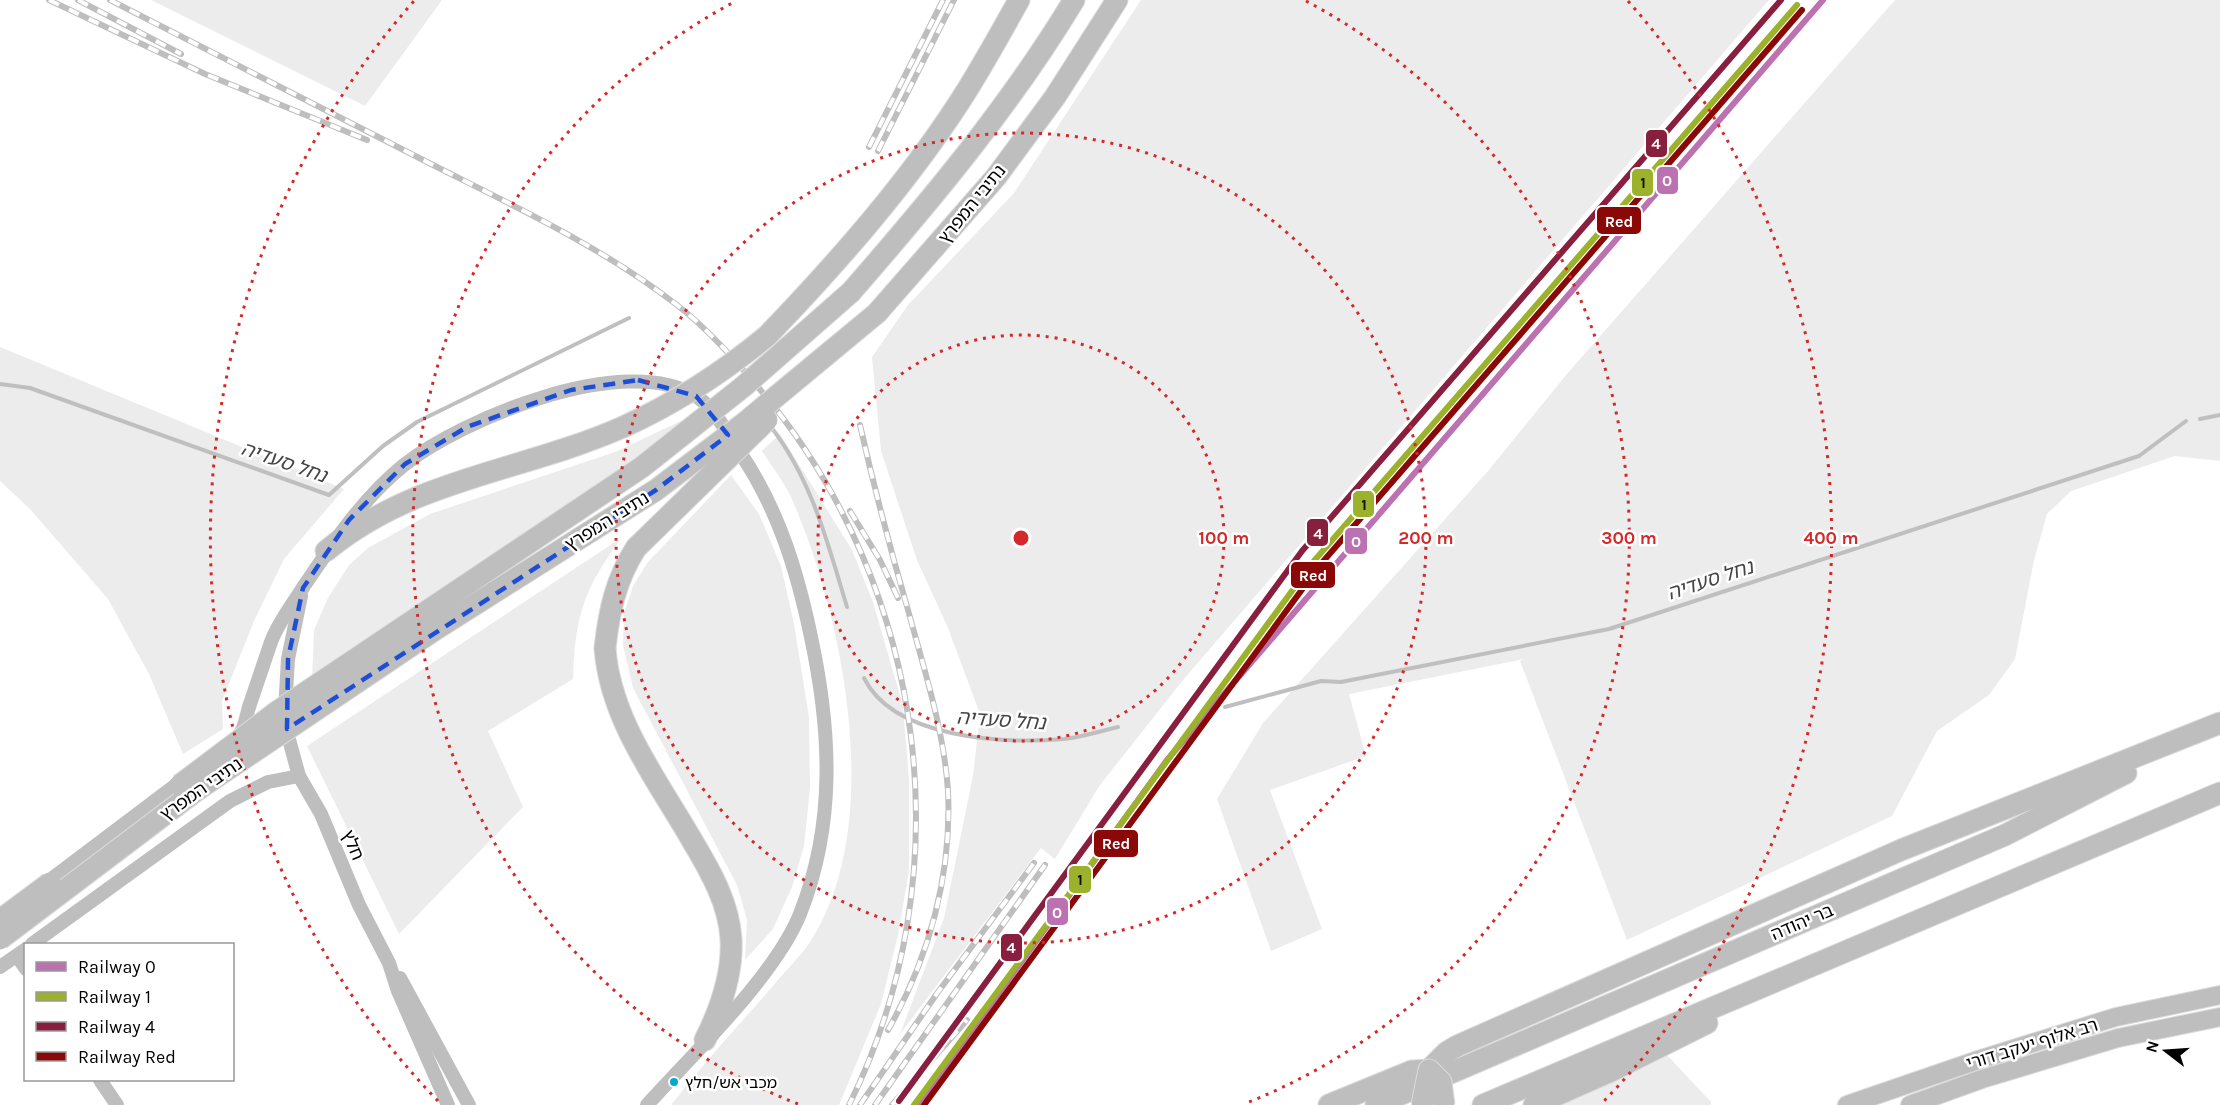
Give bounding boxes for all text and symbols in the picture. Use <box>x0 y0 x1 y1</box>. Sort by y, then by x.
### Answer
line badge: 4 <box>1645 129 1668 158</box>
text: 4 <box>1651 134 1661 153</box>
street label: נתיבי המפרץ <box>933 160 1011 248</box>
line badge: 0 <box>1656 166 1679 195</box>
line badge: 1 <box>1631 168 1654 197</box>
text: 0 <box>1662 171 1672 190</box>
text: 1 <box>1640 173 1646 192</box>
line badge: Red <box>1596 206 1642 235</box>
text: Red <box>1605 212 1633 231</box>
water label: נחל סעדיה <box>238 437 331 488</box>
street label: נתיבי המפרץ <box>561 486 653 556</box>
line badge: 1 <box>1352 490 1375 518</box>
text: 1 <box>1361 495 1367 514</box>
line badge: 4 <box>1306 518 1329 547</box>
text: 4 <box>1313 524 1323 543</box>
text: 100 m <box>1199 527 1249 549</box>
line badge: 0 <box>1344 527 1368 555</box>
text: 200 m <box>1398 527 1454 549</box>
text: 300 m <box>1601 527 1657 549</box>
text: 400 m <box>1803 527 1859 549</box>
centre of rings <box>1011 528 1031 548</box>
text: 0 <box>1351 532 1361 551</box>
water label: נחל סעדיה <box>1664 555 1757 605</box>
line badge: Red <box>1290 561 1336 589</box>
text: Red <box>1299 566 1327 585</box>
water label: נחל סעדיה <box>956 705 1048 735</box>
street label: נתיבי המפרץ <box>156 753 246 825</box>
street label: חלץ <box>337 827 369 863</box>
line badge: Red <box>1093 829 1139 858</box>
text: Red <box>1102 834 1130 853</box>
line badge: 1 <box>1068 865 1092 894</box>
text: 1 <box>1077 870 1083 889</box>
line badge: 0 <box>1046 897 1069 926</box>
street label: בר יהודה <box>1767 899 1837 945</box>
text: 0 <box>1052 903 1062 922</box>
line badge: 4 <box>1000 933 1023 962</box>
text: 4 <box>1006 938 1016 957</box>
legend <box>24 943 234 1081</box>
text: Railway 0 <box>78 956 156 978</box>
text: Railway 1 <box>78 986 151 1008</box>
street label: רב אלוף יעקב דורי <box>1964 1014 2100 1074</box>
text: Railway 4 <box>78 1016 155 1038</box>
north arrow <box>2136 1021 2196 1081</box>
text: N <box>2141 1038 2163 1055</box>
text: Railway Red <box>78 1046 176 1068</box>
place label: מכבי אש/חלץ <box>685 1073 777 1092</box>
marker: מכבי אש/חלץ <box>668 1076 680 1088</box>

